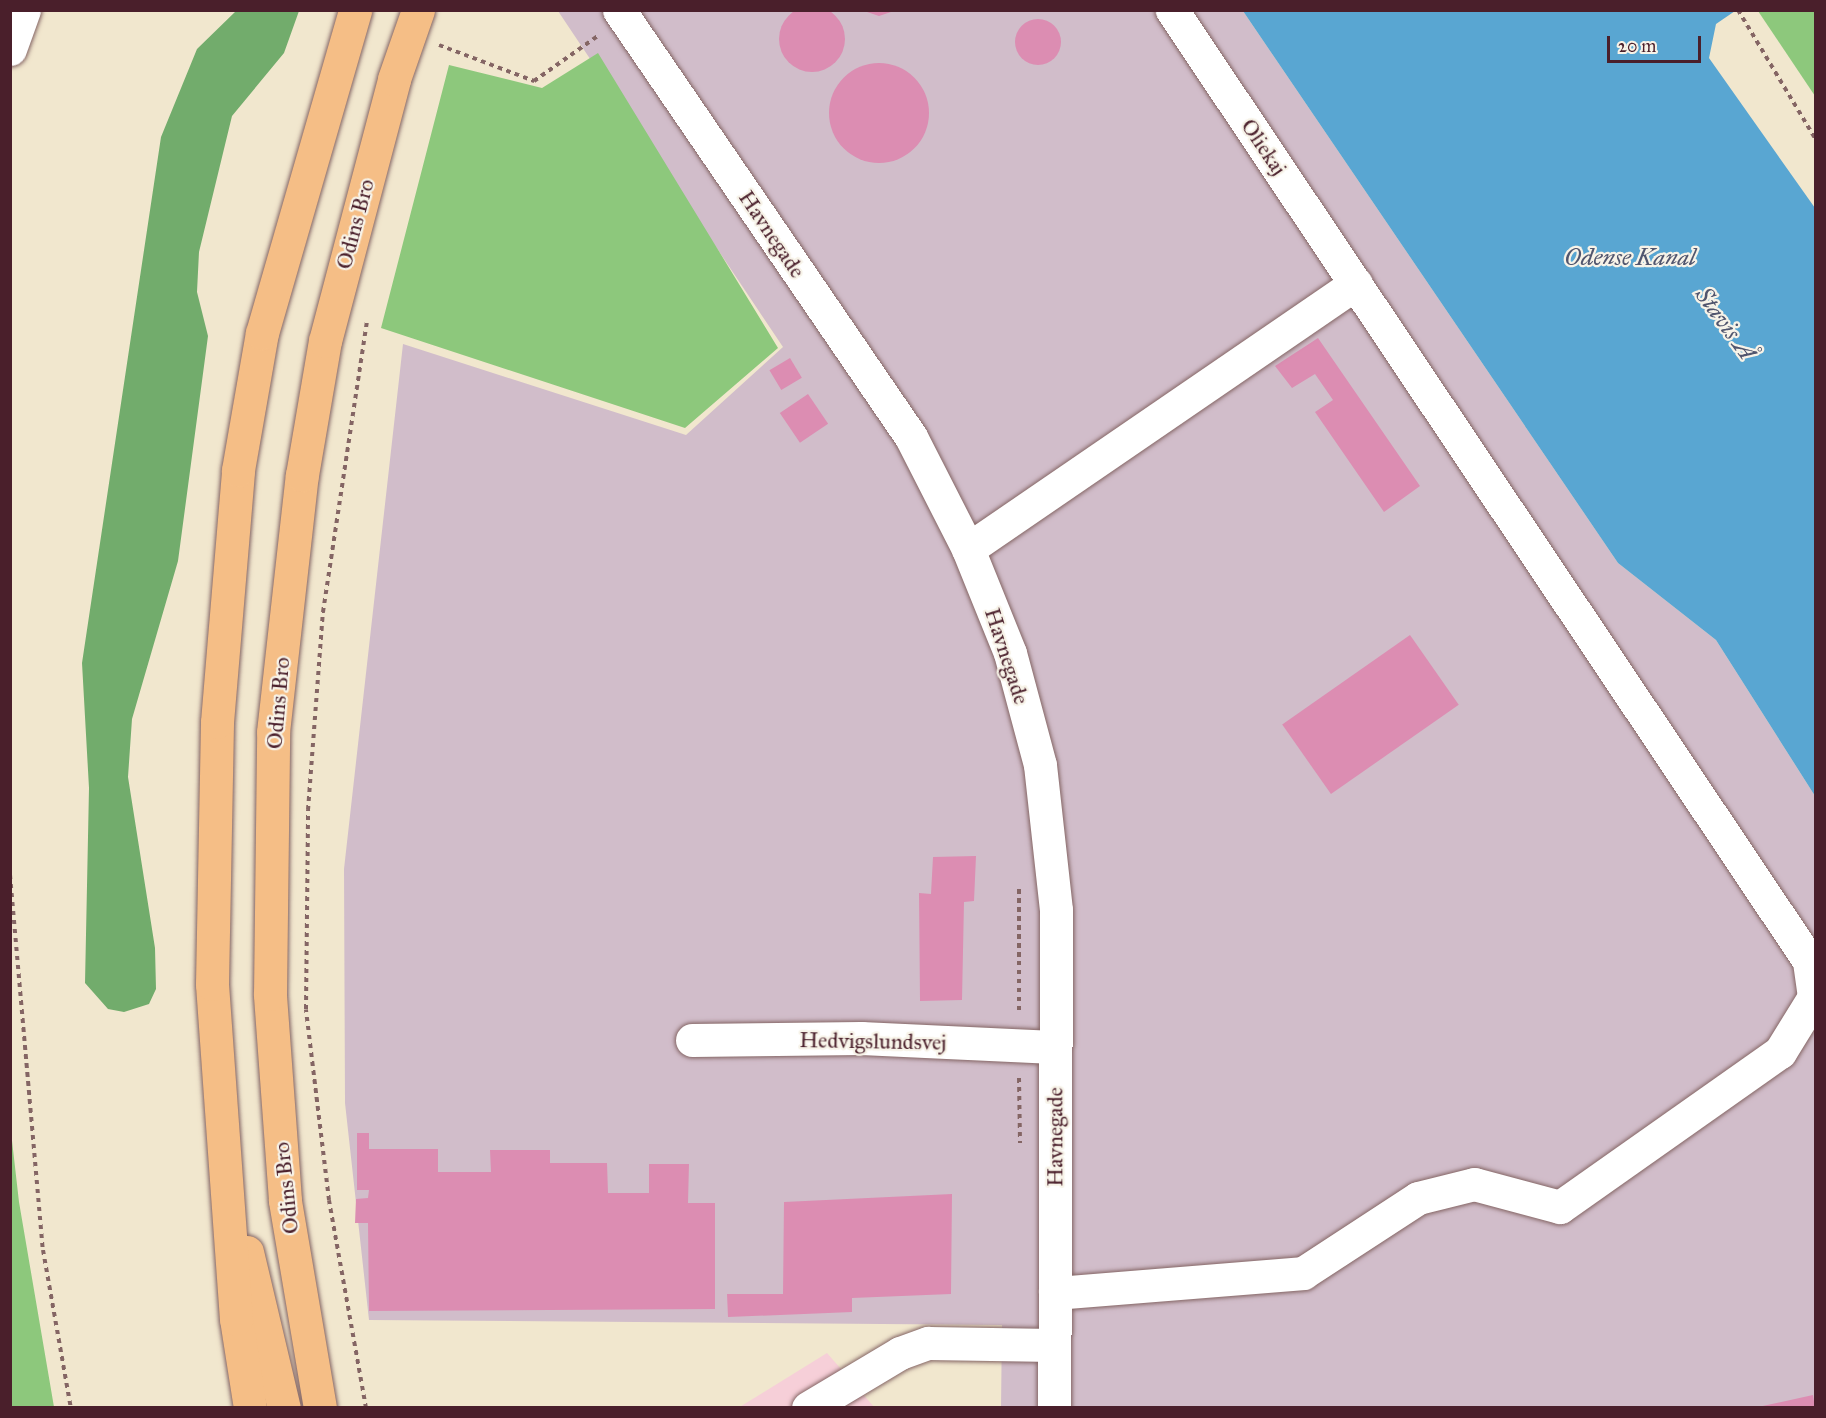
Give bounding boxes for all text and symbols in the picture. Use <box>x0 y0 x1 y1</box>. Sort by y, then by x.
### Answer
scale bar <box>1610 24 1704 62</box>
text: 20 m <box>1618 35 1656 57</box>
street label: Oliekaj <box>1236 114 1292 180</box>
street label: Odins Bro <box>330 176 380 272</box>
street label: Havnegade <box>733 185 811 283</box>
water label: Odense Kanal <box>1564 244 1696 272</box>
water label: Stavis Å <box>1689 281 1761 367</box>
street label: Havnegade <box>979 605 1035 707</box>
street label: Odins Bro <box>261 656 295 750</box>
street label: Hedvigslundsvej <box>799 1027 947 1055</box>
street label: Havnegade <box>1042 1087 1068 1187</box>
street label: Odins Bro <box>268 1141 304 1235</box>

